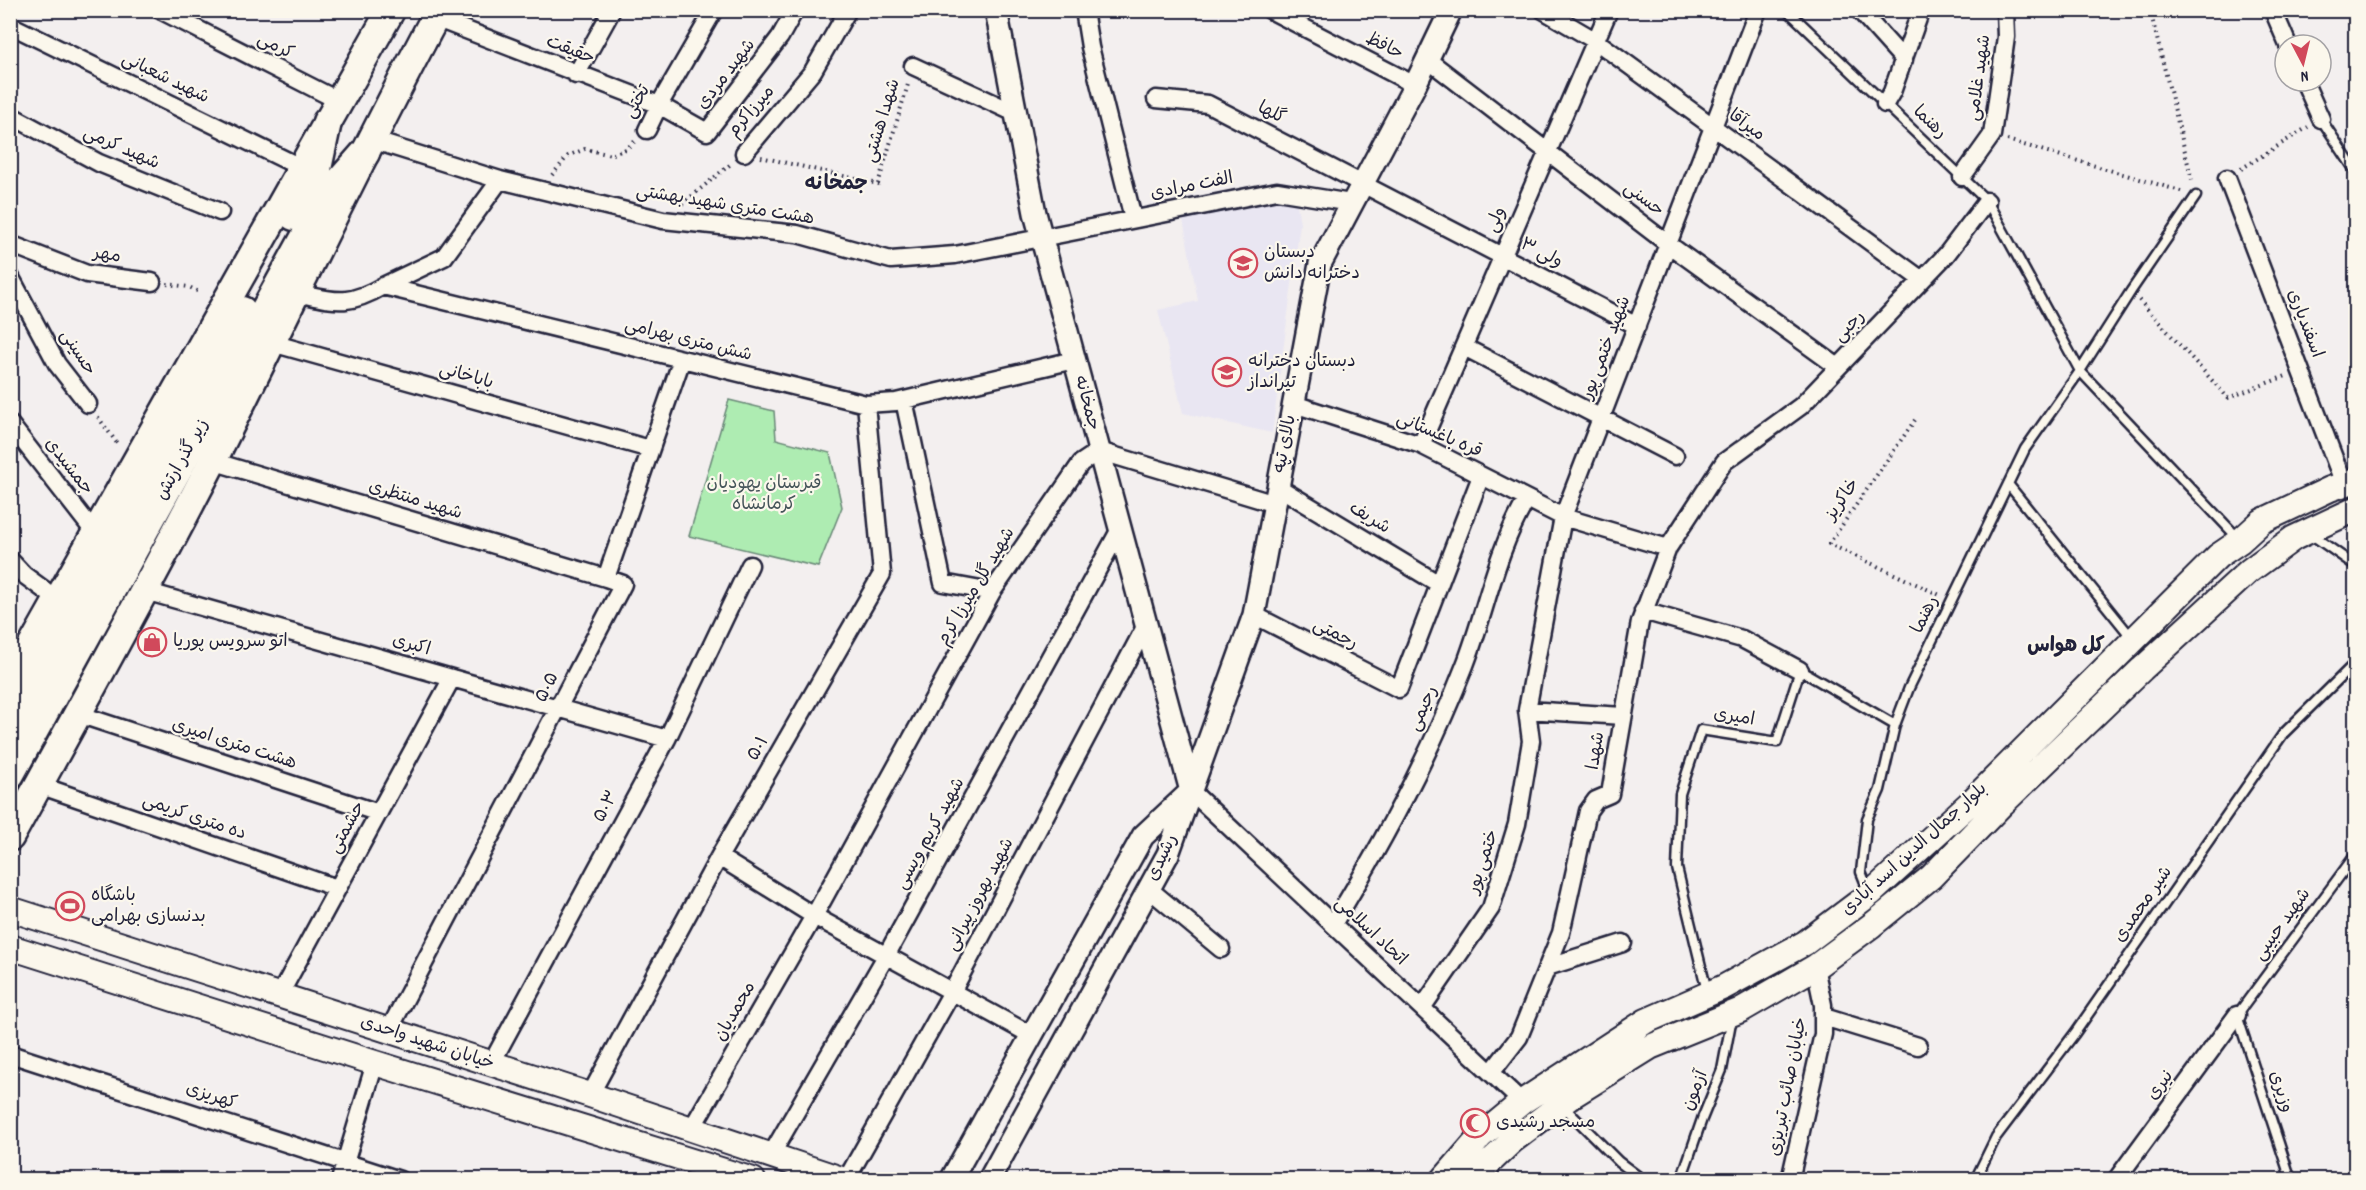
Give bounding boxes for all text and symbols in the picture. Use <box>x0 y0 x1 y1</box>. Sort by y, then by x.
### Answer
street label: کرمی <box>252 27 298 67</box>
street label: حافظ <box>1361 27 1407 67</box>
street label: حقیقت <box>542 30 598 72</box>
street label: شهید غلامی <box>1962 33 1998 123</box>
north arrow <box>2273 33 2333 93</box>
street label: شهید مردی <box>691 34 763 116</box>
street label: شهید شعبانی <box>117 47 213 111</box>
text: N <box>2299 64 2310 87</box>
street label: شهدا هشتی <box>858 76 908 166</box>
street label: تختی <box>618 80 658 123</box>
street label: میرزاکرم <box>722 81 782 143</box>
street label: گلها <box>1253 96 1290 132</box>
street label: رهنما <box>1906 100 1952 146</box>
street label: میرآقا <box>1722 104 1770 148</box>
street label: شهید کرمی <box>79 121 163 177</box>
street label: الفت مرادی <box>1149 167 1235 207</box>
district label: جمخانه <box>805 171 868 199</box>
street label: حسنی <box>1617 176 1669 224</box>
street label: هشت متری شهید بهشتی <box>634 180 816 232</box>
street label: ولی <box>1480 203 1514 237</box>
street label: ولی ۳ <box>1515 233 1567 275</box>
street label: مهر <box>90 241 123 270</box>
place label: دبستان دخترانه دانش <box>1264 241 1360 287</box>
school or university icon: دبستان دخترانه دانش <box>1227 247 1259 279</box>
street label: اسفندیاری <box>2279 286 2329 362</box>
street label: شهید ختمی پور <box>1575 293 1638 405</box>
street label: رجبی <box>1828 305 1872 349</box>
street label: شش متری بهرامی <box>622 313 754 369</box>
street label: حسینی <box>53 325 101 381</box>
place label: دبستان دخترانه تیرانداز <box>1246 350 1356 396</box>
school or university icon: دبستان دخترانه تیرانداز <box>1211 356 1243 388</box>
street label: باباخانی <box>436 357 496 397</box>
street label: جمخانه <box>1067 373 1105 433</box>
street label: قره باغستانی <box>1392 407 1486 465</box>
street label: بالای تپه <box>1268 413 1304 475</box>
street label: زیر گذر ارتش <box>150 415 216 505</box>
street label: جمشیدی <box>38 433 98 501</box>
park label: قبرستان یهودیان کرمانشاه <box>707 472 821 518</box>
street label: خاکریز <box>1818 474 1867 528</box>
street label: شهید منتظری <box>365 475 465 527</box>
street label: شریف <box>1344 497 1394 541</box>
street label: شهید گل میرزا کرم <box>932 523 1022 651</box>
street label: رهنما <box>1906 592 1946 638</box>
street label: رحمتی <box>1308 613 1362 657</box>
shop icon: اتو سرویس پوریا <box>136 626 168 658</box>
street label: اکبری <box>389 629 433 663</box>
place label: اتو سرویس پوریا <box>173 630 288 655</box>
district label: کل هواس <box>2027 633 2105 661</box>
street label: ۵۰۵ <box>530 669 566 707</box>
street label: رحیمی <box>1403 682 1445 736</box>
street label: امیری <box>1712 702 1756 734</box>
street label: هشت متری امیری <box>168 713 300 777</box>
street label: شهدا <box>1582 730 1612 772</box>
street label: ۵۰۱ <box>742 732 776 766</box>
street label: شهید کریم ویسی <box>890 774 972 894</box>
street label: بلوار جمال الدین اسد آبادی <box>1836 778 1994 922</box>
street label: ۵۰۳ <box>588 787 626 827</box>
street label: ده متری کریمی <box>139 789 249 847</box>
street label: حشمتی <box>323 797 373 859</box>
street label: ختمی پور <box>1461 827 1506 899</box>
street label: رشیدی <box>1141 831 1185 885</box>
street label: شهید بهروز پیرانی <box>941 834 1021 956</box>
street label: شیر محمدی <box>2109 862 2179 948</box>
place label: باشگاه بدنسازی بهرامی <box>91 884 206 930</box>
street label: شهید حبیبی <box>2248 884 2318 966</box>
sports icon: باشگاه بدنسازی بهرامی <box>54 890 86 922</box>
street label: اتحاد اسلامی <box>1328 892 1412 972</box>
street label: محمدیان <box>709 978 763 1046</box>
street label: خیابان شهید واحدی <box>357 1011 497 1077</box>
street label: خیابان صائب تبریزی <box>1763 1015 1815 1159</box>
street label: آزمون <box>1677 1066 1716 1115</box>
street label: نیری <box>2141 1066 2181 1106</box>
street label: وزیری <box>2262 1068 2298 1116</box>
street label: کهریزی <box>182 1077 240 1117</box>
mosque icon: مسجد رشیدی <box>1459 1107 1491 1139</box>
place label: مسجد رشیدی <box>1496 1111 1595 1136</box>

